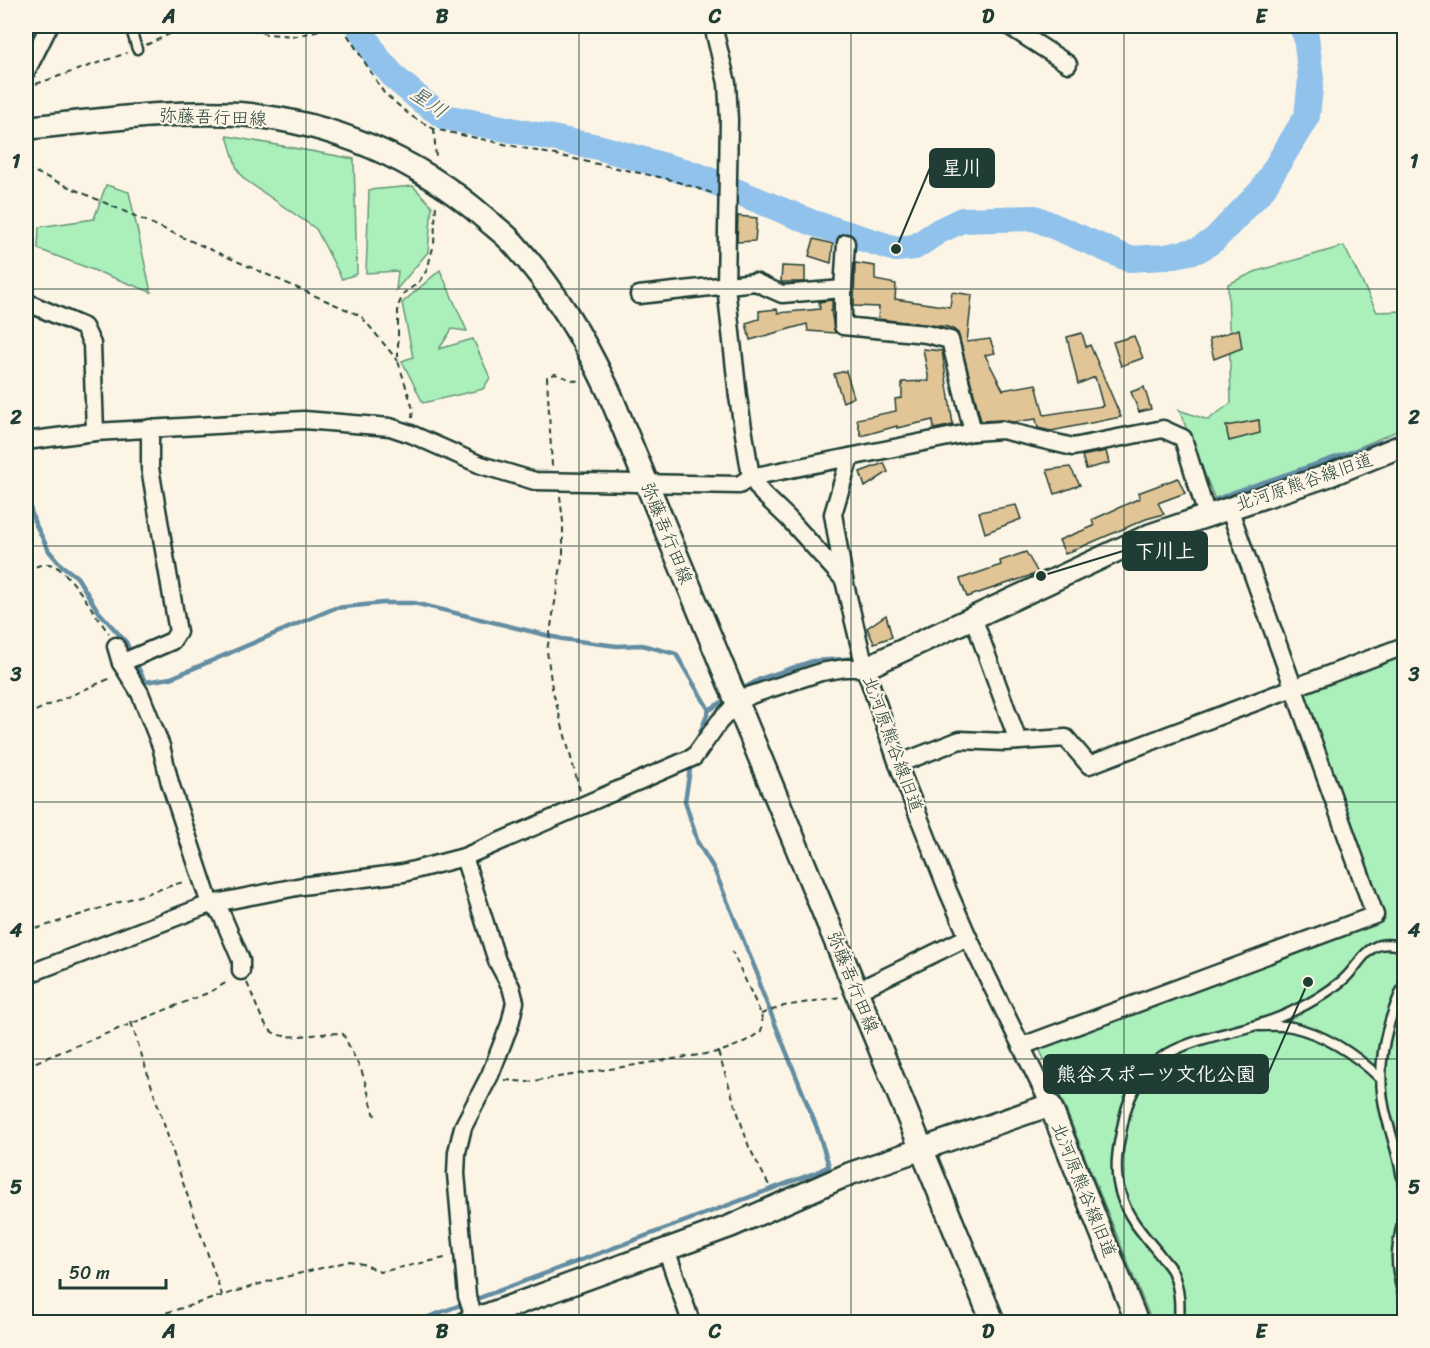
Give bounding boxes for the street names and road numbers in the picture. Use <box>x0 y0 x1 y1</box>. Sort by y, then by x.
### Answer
street label: 弥藤吾行田線 <box>158 99 268 135</box>
street label: 北河原熊谷線旧道 <box>1231 443 1377 521</box>
street label: 弥藤吾行田線 <box>632 477 702 589</box>
street label: 北河原熊谷線旧道 <box>853 671 933 817</box>
street label: 弥藤吾行田線 <box>818 926 888 1038</box>
street label: 北河原熊谷線旧道 <box>1042 1117 1126 1263</box>

